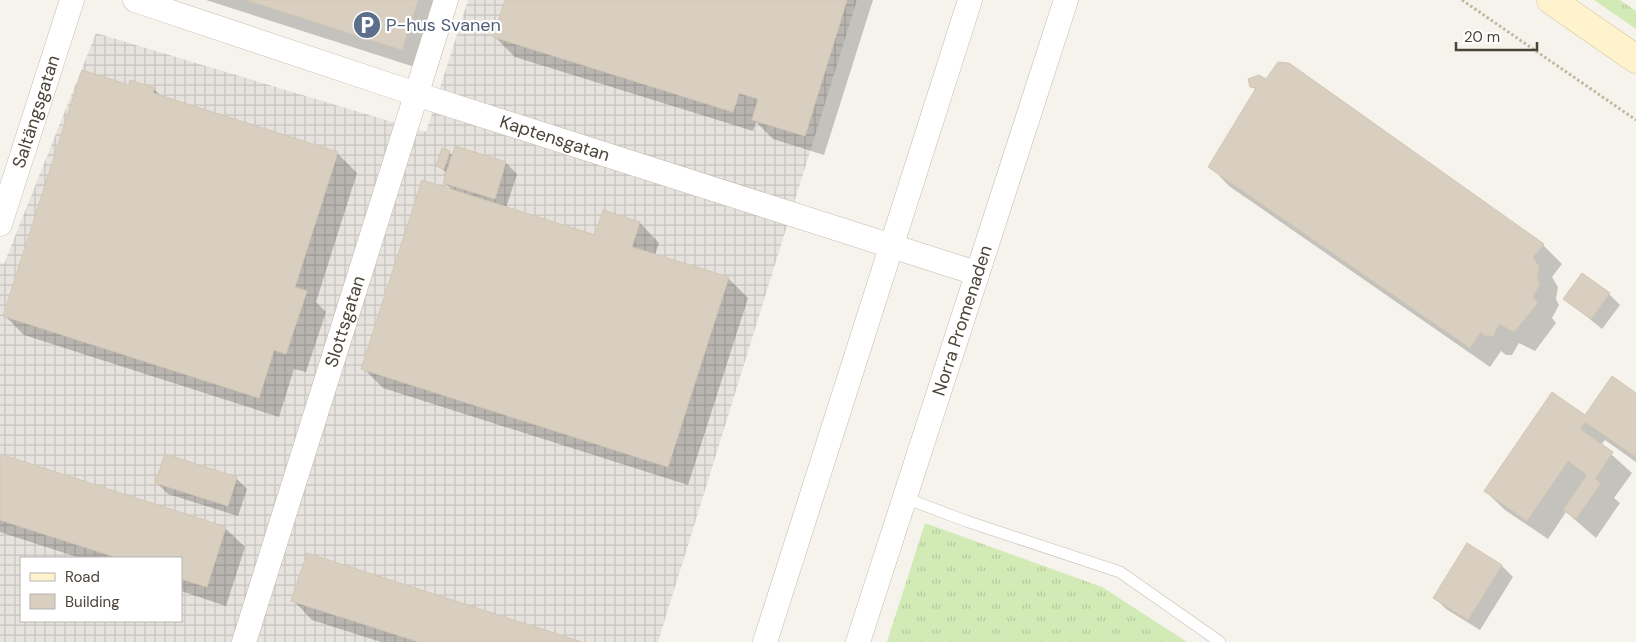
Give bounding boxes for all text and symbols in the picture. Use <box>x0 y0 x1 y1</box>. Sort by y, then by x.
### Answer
parking icon: P-hus Svanen <box>352 10 382 40</box>
place label: P-hus Svanen <box>386 13 501 37</box>
scale bar <box>1456 20 1537 52</box>
text: 20 m <box>1464 27 1500 47</box>
street label: Saltängsgatan <box>7 52 65 171</box>
street label: Kaptensgatan <box>497 110 613 167</box>
street label: Norra Promenaden <box>927 242 998 399</box>
street label: Slottsgatan <box>319 273 371 370</box>
legend <box>20 557 182 622</box>
text: Road <box>65 567 100 587</box>
text: Building <box>65 592 120 612</box>

